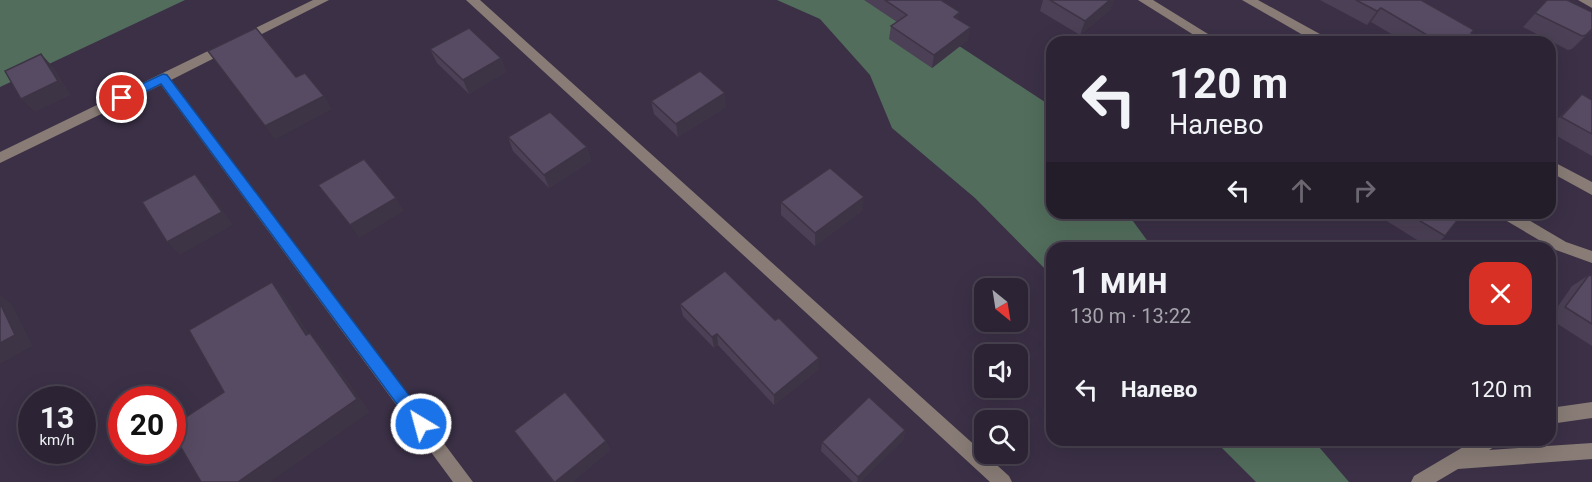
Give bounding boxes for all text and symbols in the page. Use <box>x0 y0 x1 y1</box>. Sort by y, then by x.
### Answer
text: 120 m <box>1169 59 1288 108</box>
icon: left <box>1070 60 1148 138</box>
pin <box>96 72 147 123</box>
icon: arrive <box>105 81 138 114</box>
text: Налево <box>1169 109 1264 141</box>
icon: left <box>1222 174 1255 207</box>
icon: ahead <box>1285 174 1318 207</box>
icon: right <box>1348 174 1381 207</box>
text: 1 мин <box>1070 260 1168 302</box>
button: close <box>1469 262 1532 325</box>
north arrow <box>974 278 1028 332</box>
map controls <box>974 278 1028 464</box>
text: 130 m · 13:22 <box>1070 304 1191 328</box>
button: sound <box>974 344 1028 398</box>
icon: left <box>1070 373 1103 406</box>
text: Налево <box>1121 377 1198 402</box>
text: 120 m <box>1470 377 1532 402</box>
speed limit sign: 20 <box>108 386 186 464</box>
position arrow <box>389 392 453 456</box>
text: 13 <box>40 400 74 435</box>
button: search <box>974 410 1028 464</box>
text: km/h <box>39 431 75 449</box>

